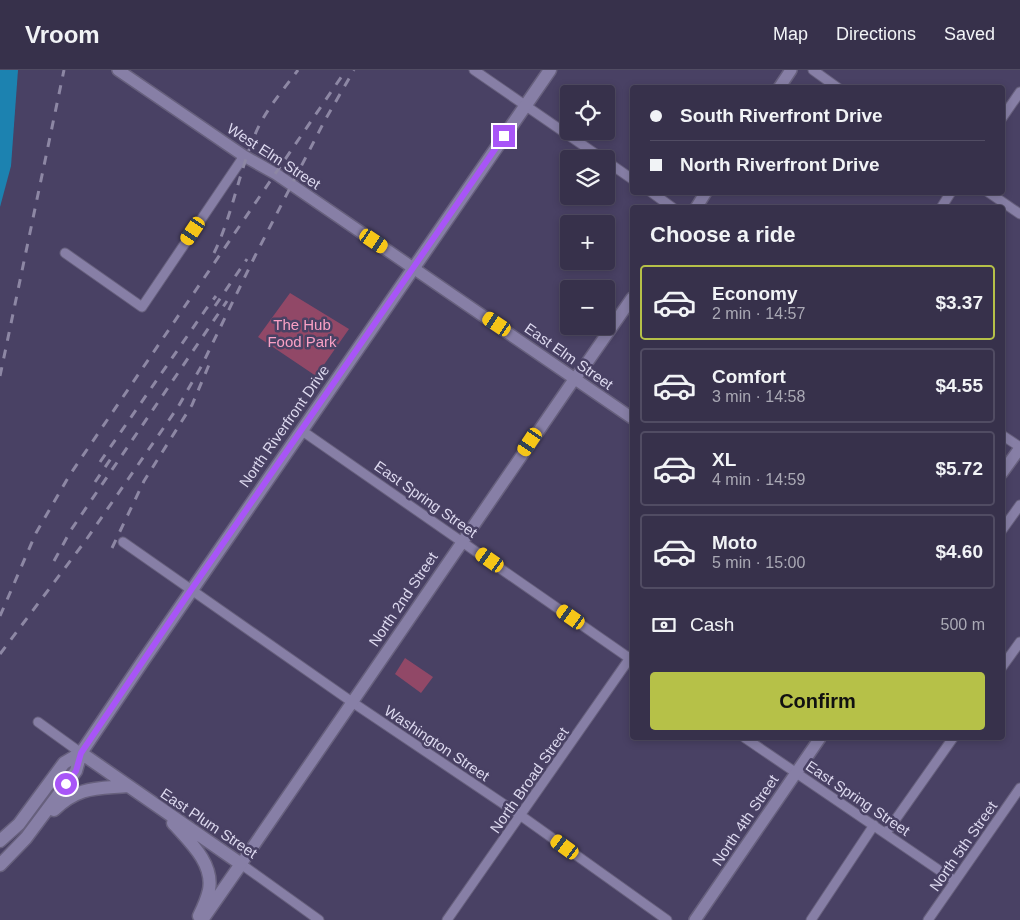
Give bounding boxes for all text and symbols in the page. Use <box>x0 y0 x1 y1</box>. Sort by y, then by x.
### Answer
text: Vroom <box>25 21 100 48</box>
text: Map <box>773 24 808 44</box>
text: Directions <box>836 24 916 44</box>
text: Saved <box>944 24 995 44</box>
map controls <box>560 85 615 335</box>
button: locate <box>560 85 615 140</box>
text: South Riverfront Drive <box>680 105 883 126</box>
street label: West Elm Street <box>224 119 325 193</box>
route end <box>493 125 515 147</box>
button: layers <box>560 150 615 205</box>
text: North Riverfront Drive <box>680 154 880 175</box>
car <box>178 214 207 248</box>
button: + <box>560 215 615 270</box>
text: Choose a ride <box>650 222 795 247</box>
car <box>357 226 390 256</box>
button: − <box>560 280 615 335</box>
icon: car <box>652 280 697 325</box>
text: Economy <box>712 283 798 304</box>
text: $3.37 <box>935 292 983 313</box>
text: 2 min · 14:57 <box>712 305 805 322</box>
car <box>480 309 513 339</box>
park label: The Hub Food Park <box>267 316 337 350</box>
street label: East Elm Street <box>521 319 617 393</box>
street label: North Riverfront Drive <box>235 362 333 490</box>
icon: car <box>652 363 697 408</box>
text: Comfort <box>712 366 786 387</box>
text: $4.55 <box>935 375 983 396</box>
text: 3 min · 14:58 <box>712 388 805 405</box>
car <box>515 425 544 459</box>
icon: car <box>652 446 697 491</box>
text: XL <box>712 449 736 470</box>
street label: East Spring Street <box>371 457 481 541</box>
text: $5.72 <box>935 458 983 479</box>
text: 4 min · 14:59 <box>712 471 805 488</box>
icon: car <box>652 529 697 574</box>
text: Moto <box>712 532 757 553</box>
text: $4.60 <box>935 541 983 562</box>
car <box>473 545 506 575</box>
street label: North 2nd Street <box>365 548 441 649</box>
text: 5 min · 15:00 <box>712 554 805 571</box>
car <box>554 602 587 632</box>
icon: cash <box>650 611 678 639</box>
text: Cash <box>690 614 734 635</box>
text: 500 m <box>941 616 985 633</box>
button: Confirm <box>650 672 985 730</box>
street label: Washington Street <box>381 702 493 785</box>
street label: North Broad Street <box>486 723 572 836</box>
street label: East Spring Street <box>803 757 914 840</box>
street label: North 4th Street <box>708 771 782 869</box>
route start <box>55 773 77 795</box>
street label: East Plum Street <box>158 784 261 862</box>
street label: North 5th Street <box>926 797 1001 894</box>
car <box>548 832 581 862</box>

